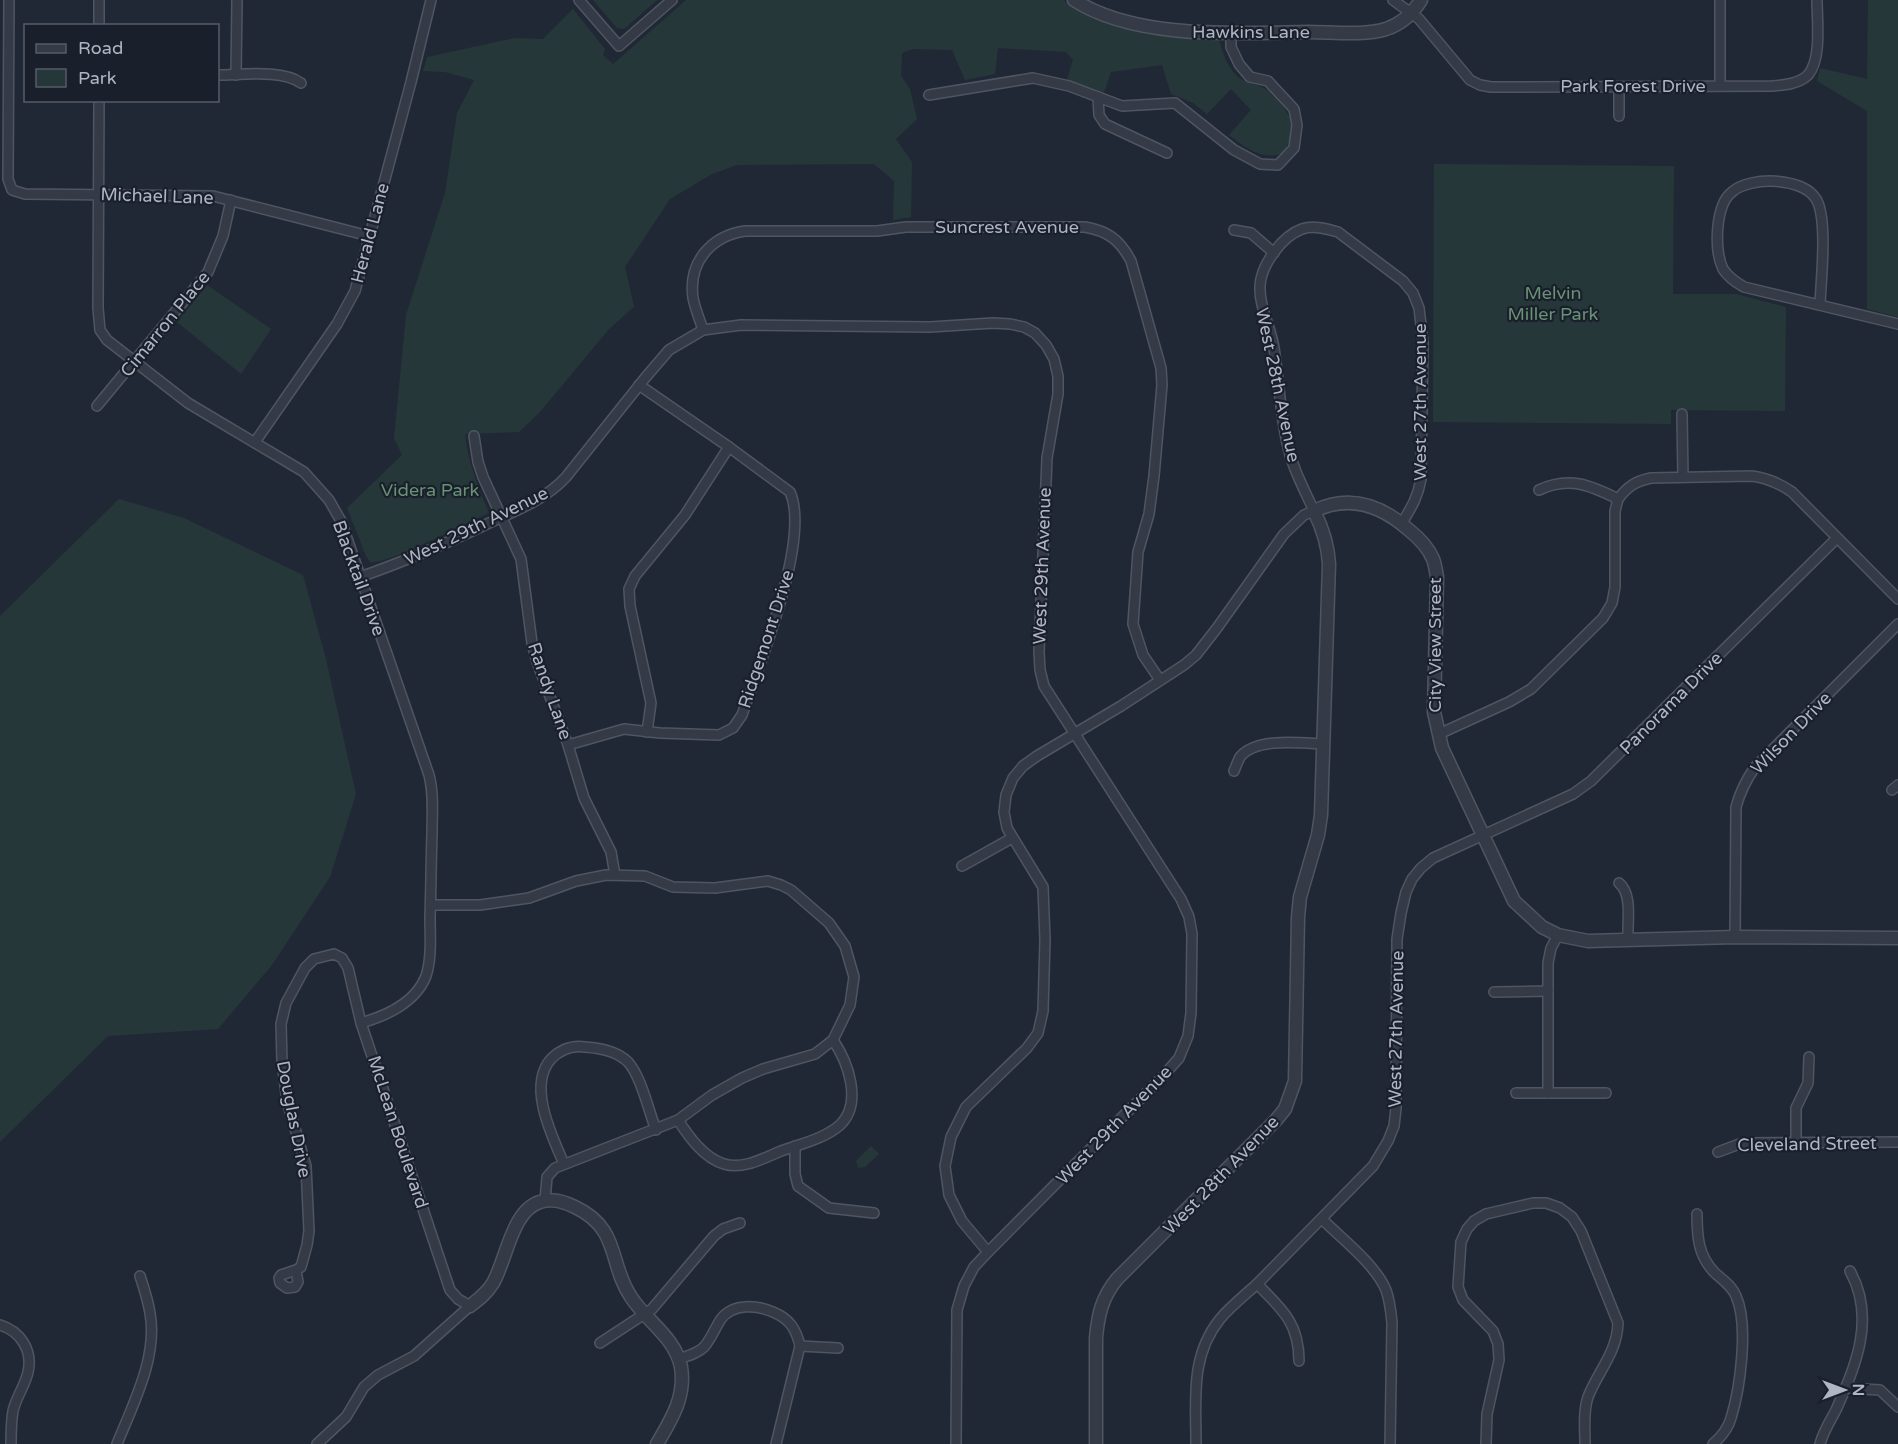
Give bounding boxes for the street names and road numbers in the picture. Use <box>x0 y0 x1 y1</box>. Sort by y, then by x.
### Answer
street label: Hawkins Lane <box>1192 21 1310 43</box>
street label: Park Forest Drive <box>1560 75 1706 97</box>
street label: Herald Lane <box>346 181 394 285</box>
street label: Michael Lane <box>100 183 214 209</box>
street label: Suncrest Avenue <box>935 216 1079 238</box>
street label: Cimarron Place <box>116 267 214 381</box>
street label: West 28th Avenue <box>1251 306 1305 464</box>
street label: West 27th Avenue <box>1409 323 1431 481</box>
street label: West 29th Avenue <box>401 482 551 570</box>
street label: West 29th Avenue <box>1028 487 1056 645</box>
street label: Blacktail Drive <box>328 517 390 639</box>
street label: Ridgemont Drive <box>733 567 799 711</box>
street label: City View Street <box>1424 577 1446 713</box>
street label: Randy Lane <box>523 640 577 742</box>
street label: Panorama Drive <box>1615 647 1727 759</box>
street label: Wilson Drive <box>1746 687 1836 779</box>
street label: West 27th Avenue <box>1384 950 1408 1108</box>
street label: McLean Boulevard <box>363 1053 433 1211</box>
street label: Douglas Drive <box>272 1059 316 1179</box>
street label: West 29th Avenue <box>1051 1061 1177 1189</box>
street label: West 28th Avenue <box>1158 1111 1284 1239</box>
street label: Cleveland Street <box>1737 1132 1877 1156</box>

